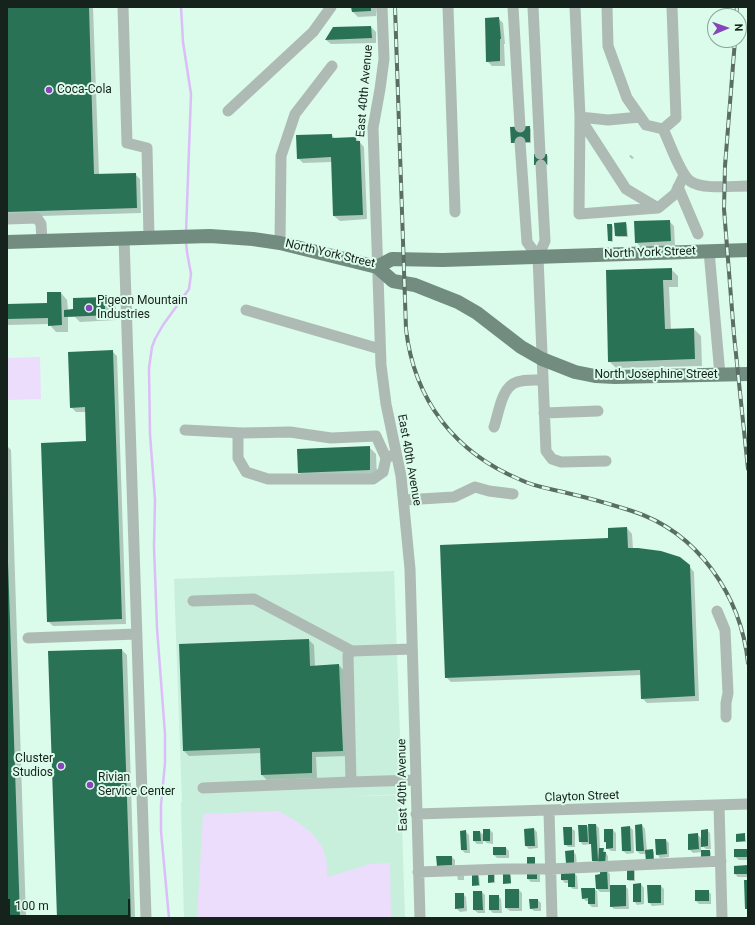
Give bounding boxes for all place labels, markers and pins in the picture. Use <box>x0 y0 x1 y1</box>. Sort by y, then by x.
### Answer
place label: Coca-Cola <box>57 83 112 97</box>
marker: Coca-Cola <box>44 85 54 95</box>
place label: Pigeon Mountain Industries <box>97 294 188 322</box>
marker: Pigeon Mountain Industries <box>84 303 94 313</box>
place label: Cluster Studios <box>13 752 53 780</box>
marker: Cluster Studios <box>56 761 66 771</box>
place label: Rivian Service Center <box>98 771 175 799</box>
marker: Rivian Service Center <box>85 780 95 790</box>

